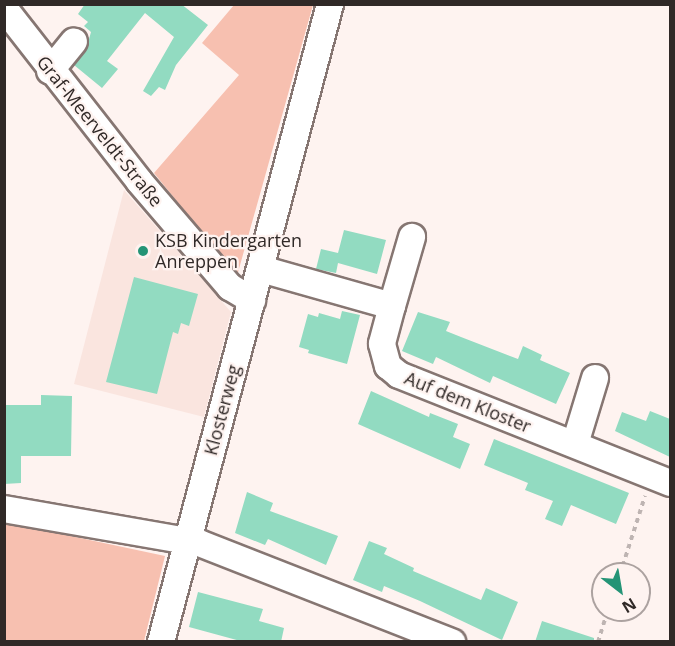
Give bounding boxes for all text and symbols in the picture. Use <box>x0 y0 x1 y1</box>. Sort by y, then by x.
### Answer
street label: Graf-Meerveldt-Straße <box>32 51 168 211</box>
place label: KSB Kindergarten Anreppen <box>155 230 302 272</box>
marker: KSB Kindergarten Anreppen <box>136 244 150 258</box>
street label: Klosterweg <box>200 362 244 458</box>
street label: Auf dem Kloster <box>402 367 534 437</box>
north arrow <box>591 562 651 622</box>
text: N <box>618 593 640 618</box>

